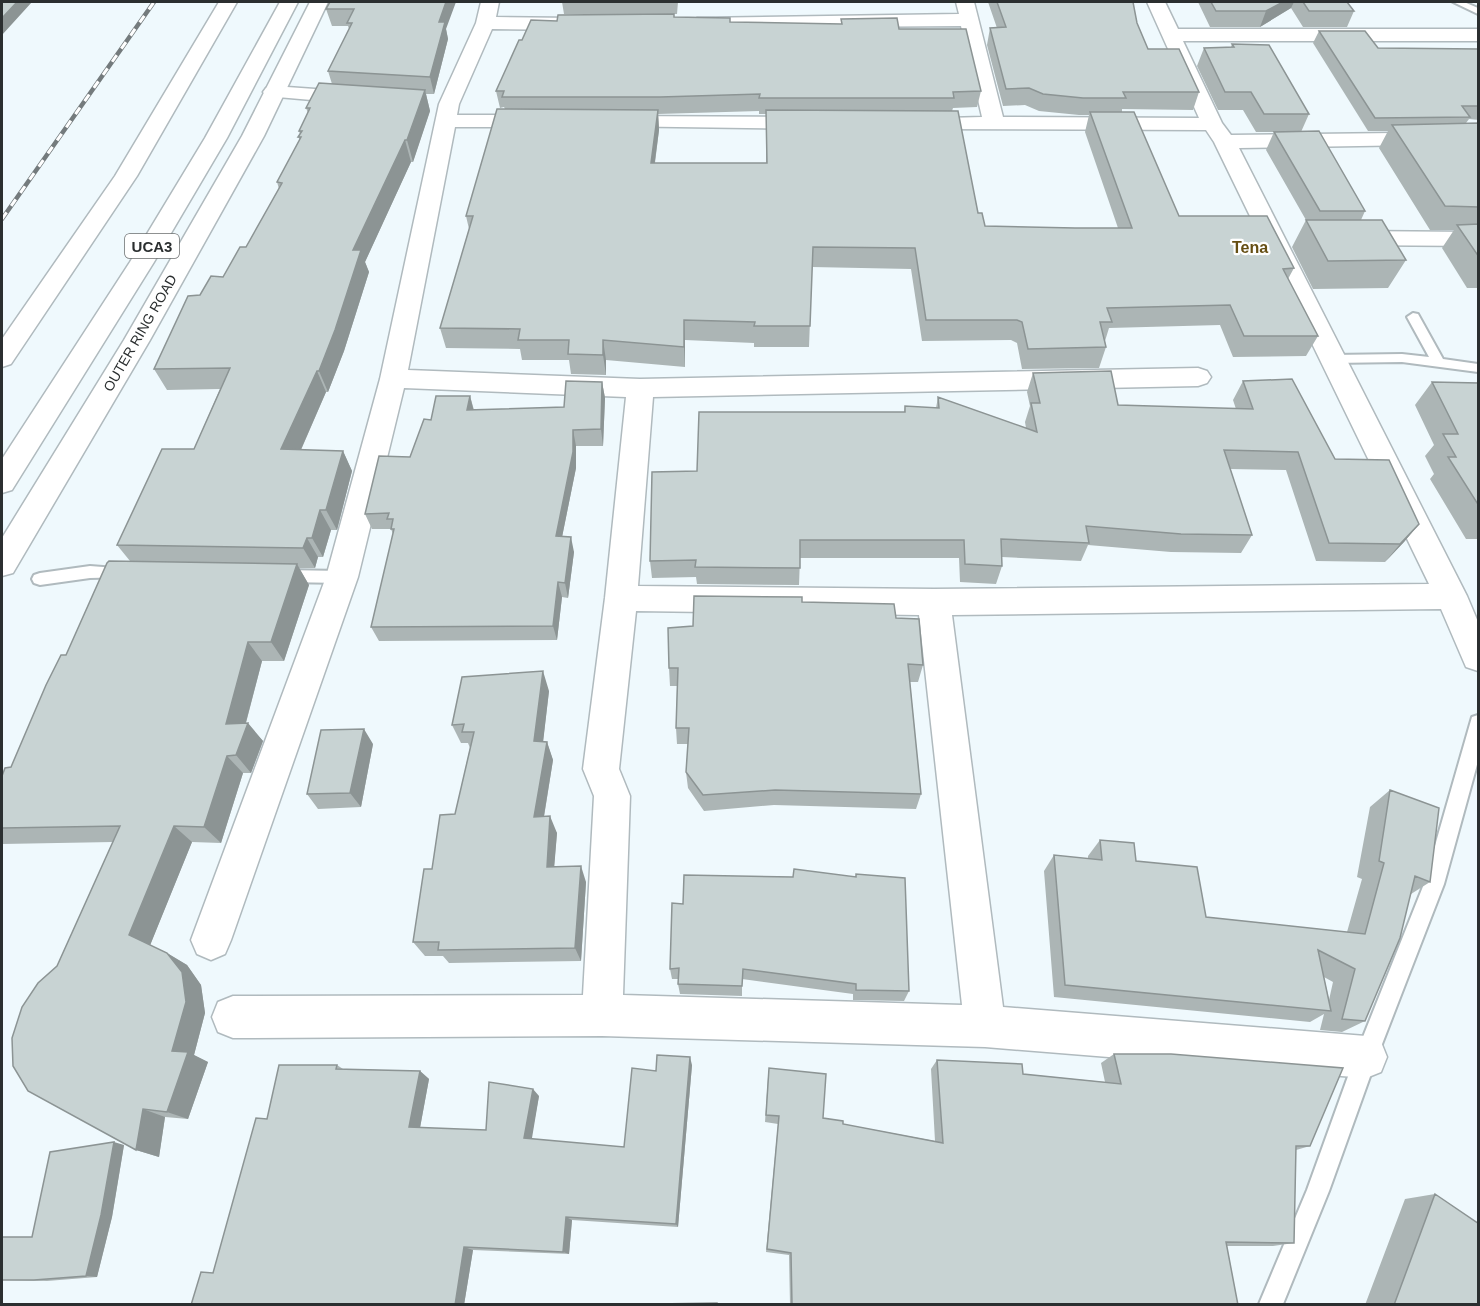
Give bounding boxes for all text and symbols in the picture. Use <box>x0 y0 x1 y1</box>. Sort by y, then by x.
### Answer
road number: UCA3 <box>125 234 179 258</box>
district label: Tena <box>1232 239 1268 256</box>
street label: OUTER RING ROAD <box>100 272 180 394</box>

